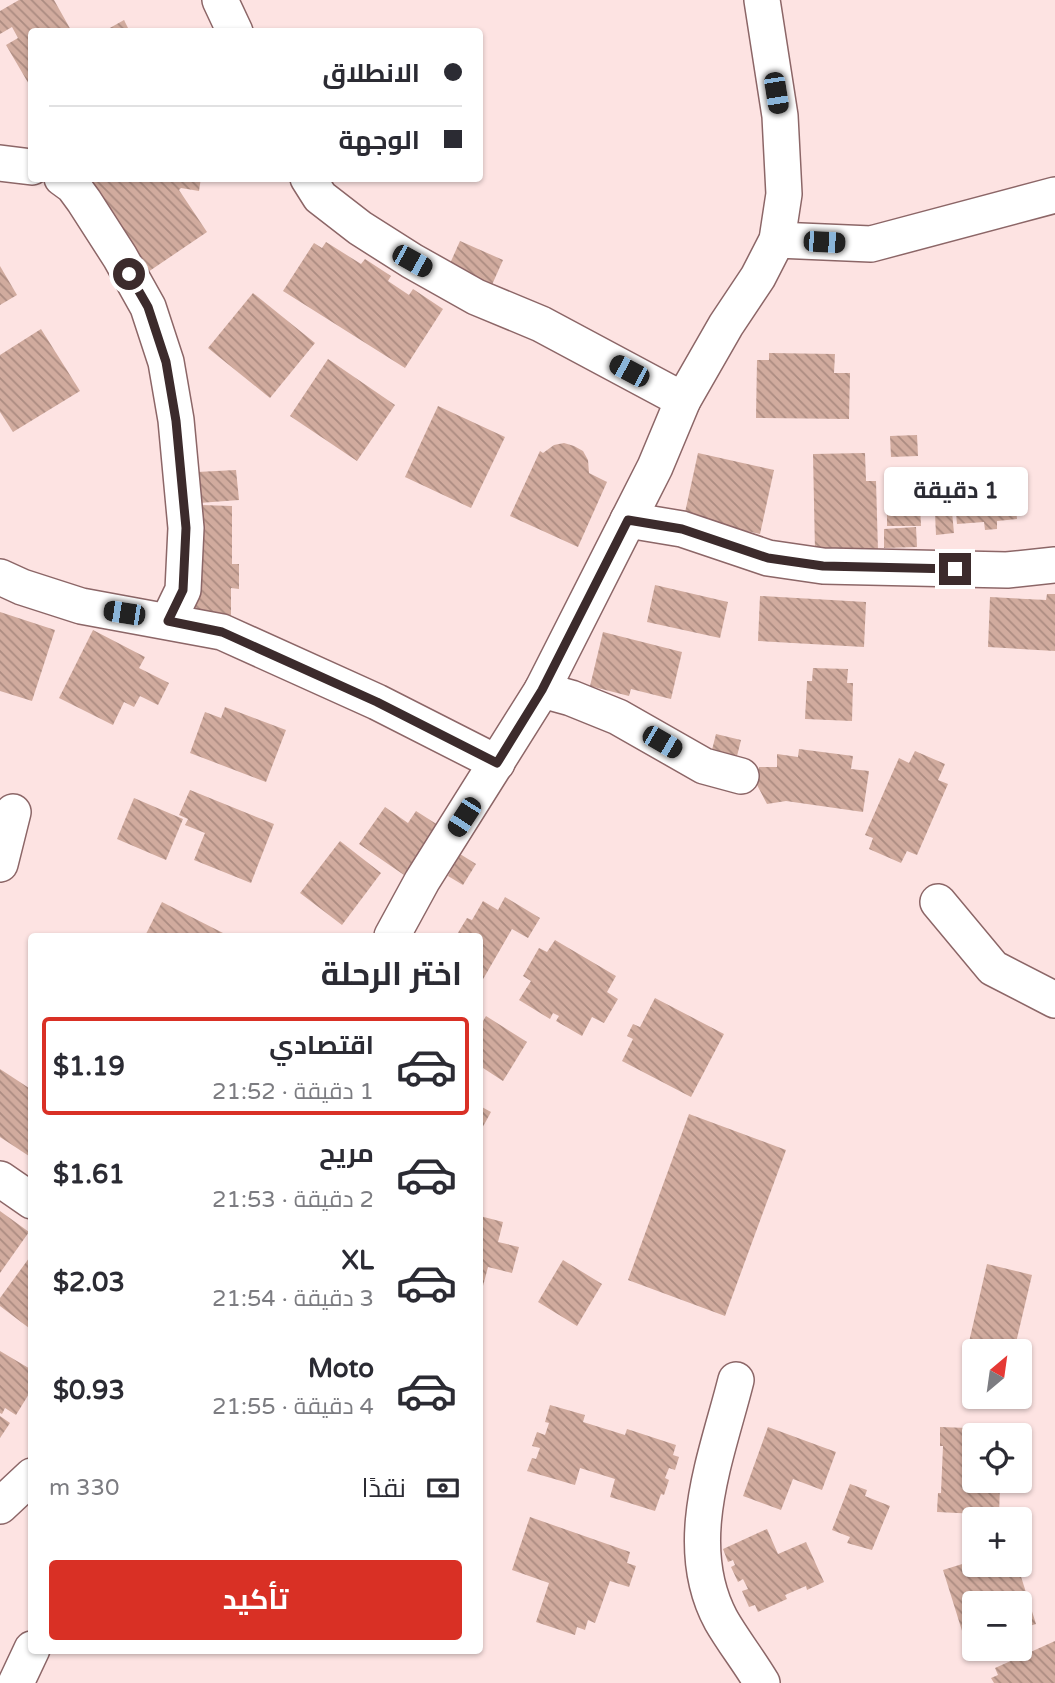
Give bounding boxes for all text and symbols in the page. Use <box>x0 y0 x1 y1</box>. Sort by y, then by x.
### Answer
text: الانطلاق <box>322 58 420 89</box>
car <box>763 71 790 115</box>
text: الوجهة <box>339 125 420 156</box>
car <box>803 230 846 254</box>
car <box>389 242 436 280</box>
route start <box>113 258 145 290</box>
car <box>606 352 653 390</box>
callout: 1 دقيقة <box>883 468 1027 516</box>
text: 1 دقيقة <box>913 477 999 505</box>
route end <box>939 553 971 585</box>
car <box>102 599 147 627</box>
car <box>639 722 686 762</box>
car <box>444 794 485 840</box>
text: اختر الرحلة <box>321 956 462 994</box>
text: اقتصادي <box>269 1030 374 1061</box>
icon: car <box>395 1035 458 1098</box>
text: $1.19 <box>53 1051 125 1082</box>
text: 1 دقيقة · 21:52 <box>212 1078 374 1106</box>
text: مريح <box>319 1138 374 1169</box>
icon: car <box>395 1143 458 1206</box>
text: $1.61 <box>53 1159 125 1190</box>
text: 2 دقيقة · 21:53 <box>212 1186 374 1214</box>
text: XL <box>342 1245 374 1276</box>
icon: car <box>395 1251 458 1314</box>
text: $2.03 <box>53 1267 125 1298</box>
text: 3 دقيقة · 21:54 <box>212 1285 374 1313</box>
north arrow <box>962 1339 1032 1409</box>
map controls <box>962 1339 1032 1661</box>
text: Moto <box>308 1353 374 1384</box>
icon: car <box>395 1359 458 1422</box>
text: $0.93 <box>53 1375 125 1406</box>
text: 4 دقيقة · 21:55 <box>212 1393 374 1421</box>
button: locate <box>962 1423 1032 1493</box>
icon: cash <box>424 1469 462 1507</box>
text: نقدًا <box>362 1473 406 1504</box>
text: 330 m <box>49 1474 119 1502</box>
button: + <box>962 1507 1032 1577</box>
button: تأكيد <box>49 1560 462 1640</box>
button: − <box>962 1591 1032 1661</box>

